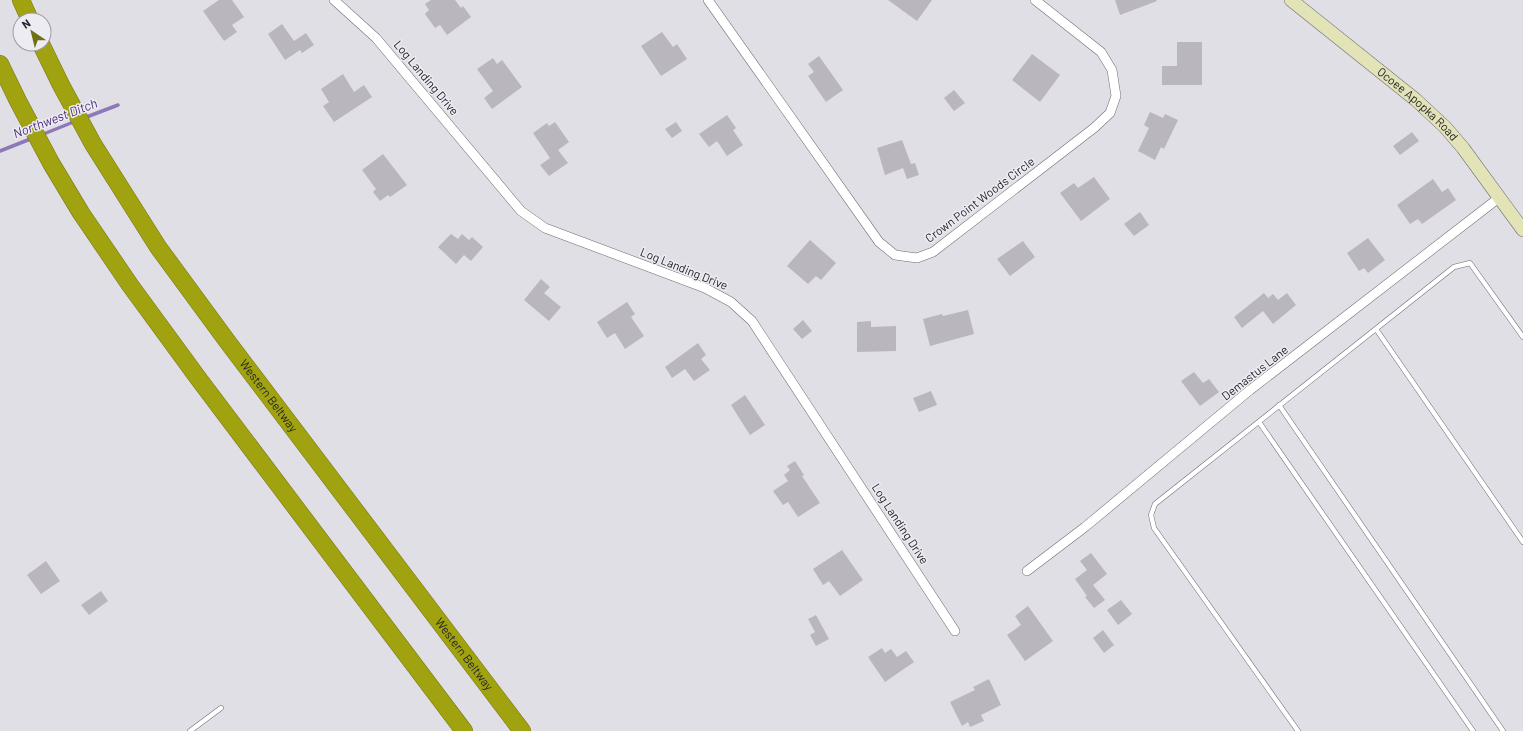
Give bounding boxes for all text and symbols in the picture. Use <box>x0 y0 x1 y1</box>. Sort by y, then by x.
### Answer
north arrow <box>12 12 52 52</box>
text: N <box>19 16 33 31</box>
street label: Log Landing Drive <box>391 37 462 118</box>
street label: Ocoee Apopka Road <box>1375 64 1462 143</box>
water label: Northwest Ditch <box>11 95 100 141</box>
street label: Crown Point Woods Circle <box>922 154 1037 245</box>
street label: Log Landing Drive <box>639 244 730 292</box>
street label: Demastus Lane <box>1218 342 1290 402</box>
street label: Western Beltway <box>237 356 301 435</box>
street label: Log Landing Drive <box>870 481 932 566</box>
street label: Western Beltway <box>433 615 497 693</box>

